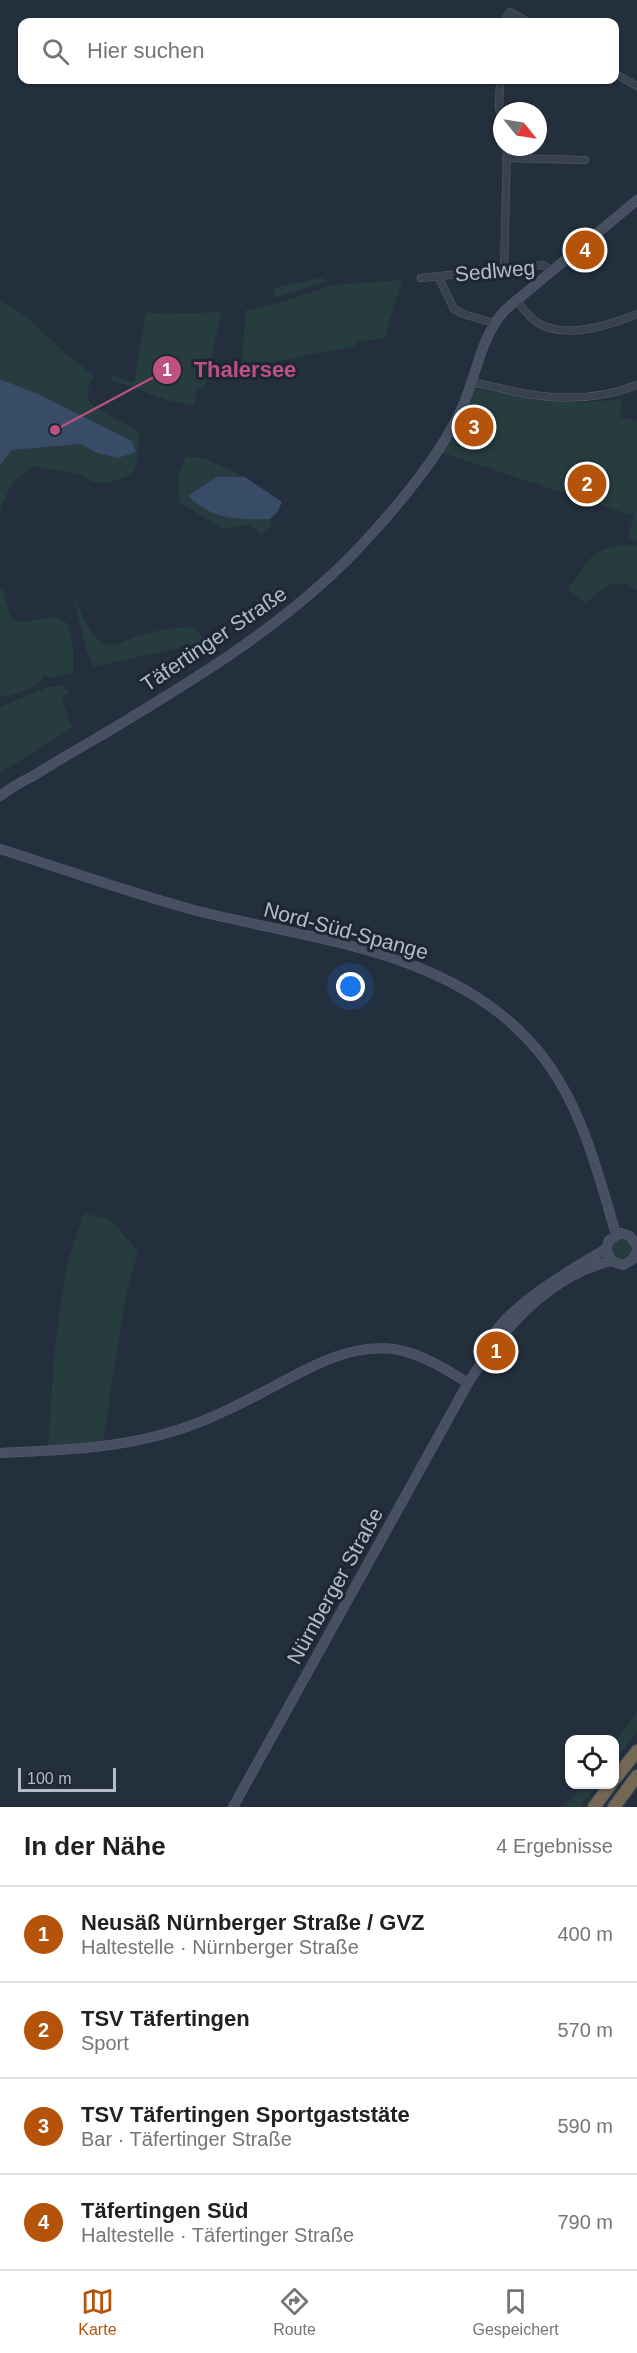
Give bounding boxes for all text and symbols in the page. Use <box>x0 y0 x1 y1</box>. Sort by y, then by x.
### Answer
search box <box>18 18 619 84</box>
icon: search <box>39 35 72 68</box>
text: Hier suchen <box>87 38 204 63</box>
north arrow <box>493 102 547 156</box>
pin: 4 <box>566 228 604 272</box>
street label: Sedlweg <box>454 256 536 285</box>
callout: Thalersee <box>152 350 309 390</box>
text: Thalersee <box>194 357 296 382</box>
text: 1 <box>162 360 172 380</box>
pin: 3 <box>454 404 494 450</box>
pin: 2 <box>568 462 606 506</box>
street label: Täfertinger Straße <box>137 581 291 696</box>
street label: Nord-Süd-Spange <box>261 898 431 964</box>
your location <box>336 972 365 1001</box>
pin: 1 <box>476 1328 516 1374</box>
street label: Nürnberger Straße <box>282 1504 387 1668</box>
map controls <box>565 1735 619 1789</box>
button: locate <box>565 1735 619 1789</box>
scale bar <box>18 1765 116 1792</box>
text: 100 m <box>27 1770 71 1787</box>
text: In der Nähe <box>24 1831 166 1861</box>
text: 4 Ergebnisse <box>496 1835 613 1857</box>
text: Neusäß Nürnberger Straße / GVZ <box>81 1910 425 1935</box>
text: 1 <box>38 1923 49 1945</box>
text: 400 m <box>557 1923 613 1945</box>
text: Haltestelle · Nürnberger Straße <box>81 1936 359 1958</box>
text: TSV Täfertingen <box>81 2006 250 2031</box>
text: 2 <box>38 2019 49 2041</box>
text: 570 m <box>557 2019 613 2041</box>
text: Sport <box>81 2032 129 2054</box>
text: TSV Täfertingen Sportgaststäte <box>81 2102 410 2127</box>
text: 3 <box>38 2115 49 2137</box>
text: 590 m <box>557 2115 613 2137</box>
text: Bar · Täfertinger Straße <box>81 2128 292 2150</box>
text: Täfertingen Süd <box>81 2198 248 2223</box>
text: 4 <box>38 2211 49 2233</box>
text: 790 m <box>557 2211 613 2233</box>
text: Haltestelle · Täfertinger Straße <box>81 2224 354 2246</box>
tab: Karte <box>78 2285 117 2339</box>
tab: Route <box>273 2285 316 2339</box>
tab: Gespeichert <box>472 2285 559 2339</box>

